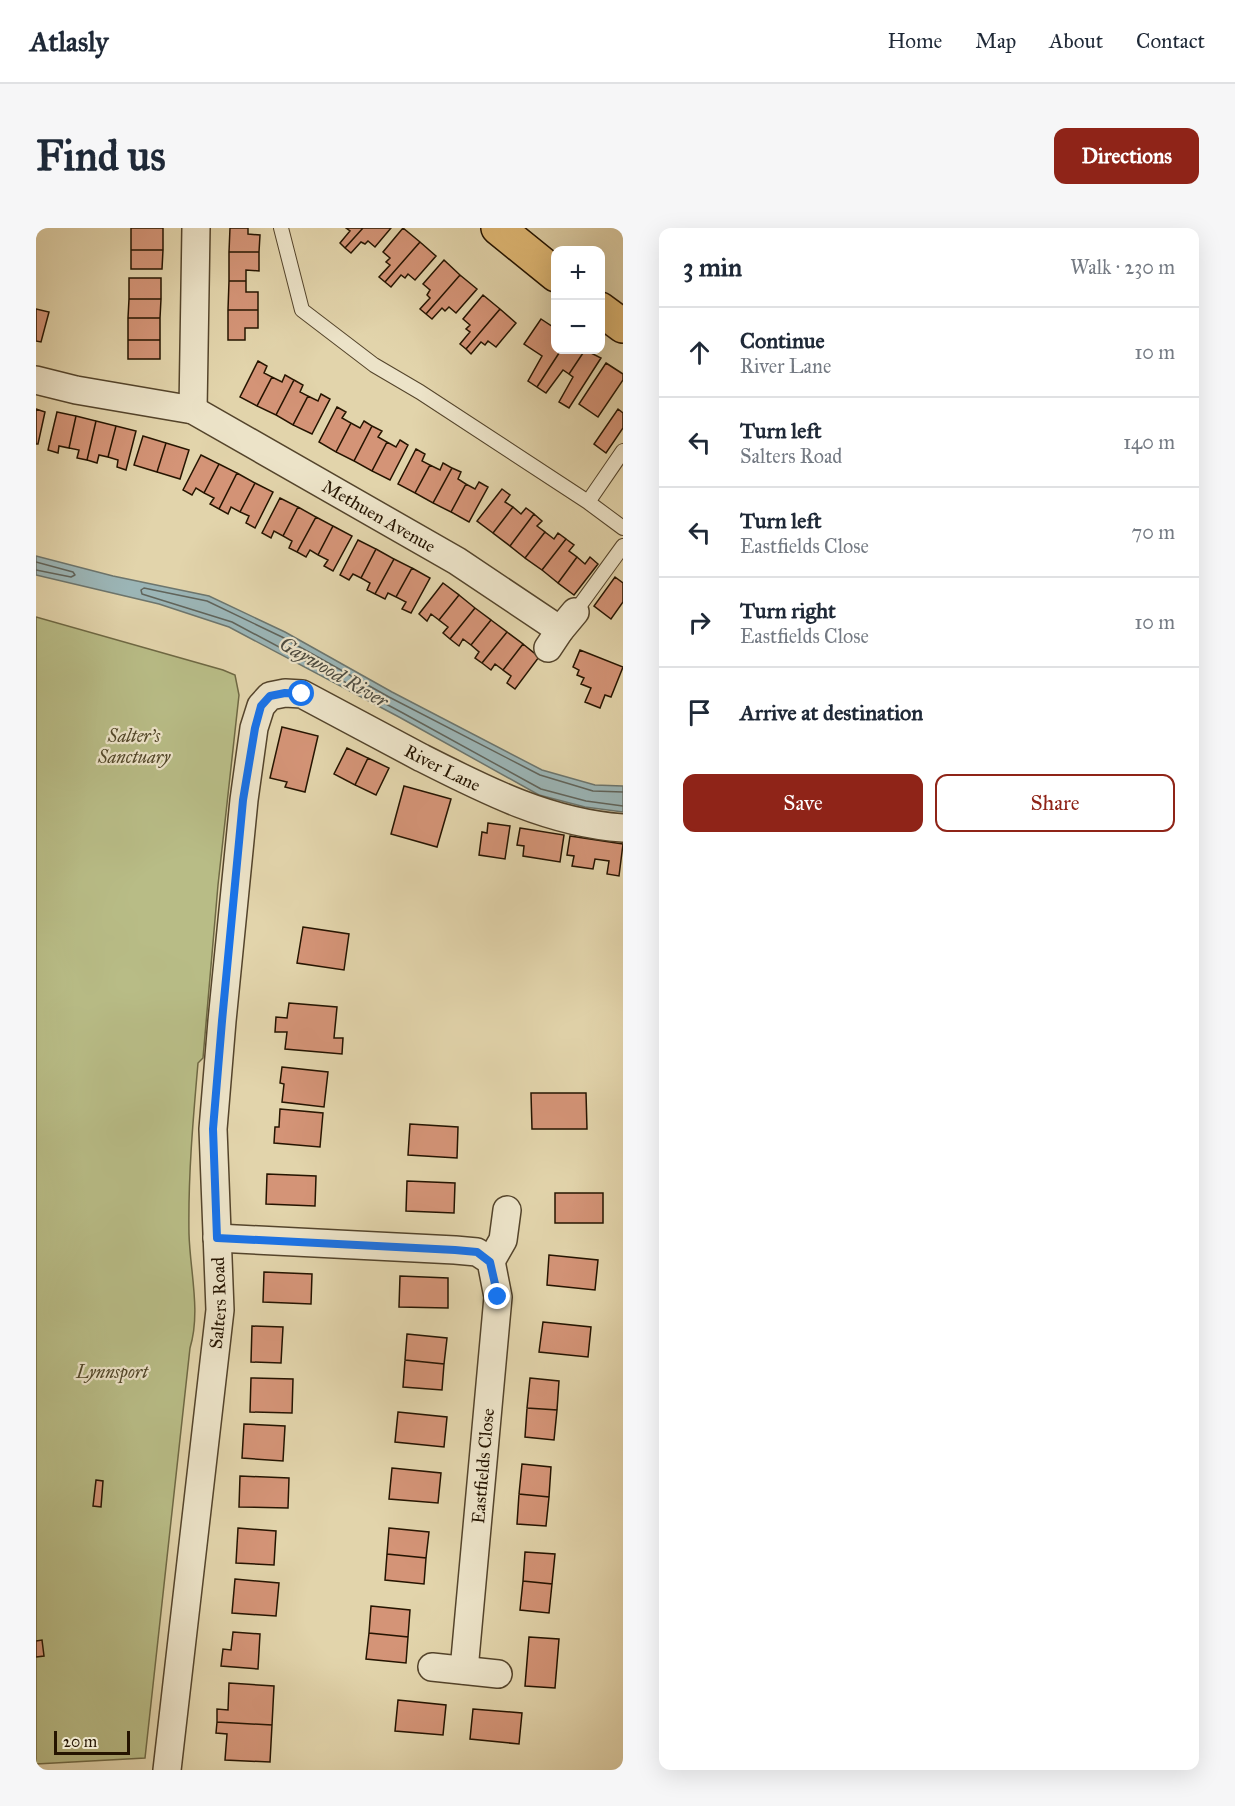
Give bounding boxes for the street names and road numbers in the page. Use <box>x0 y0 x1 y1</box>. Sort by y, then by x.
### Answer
street label: Methuen Avenue <box>318 475 439 557</box>
street label: River Lane <box>401 740 484 796</box>
street label: Salters Road <box>205 1257 231 1350</box>
street label: Eastfields Close <box>467 1407 499 1525</box>

